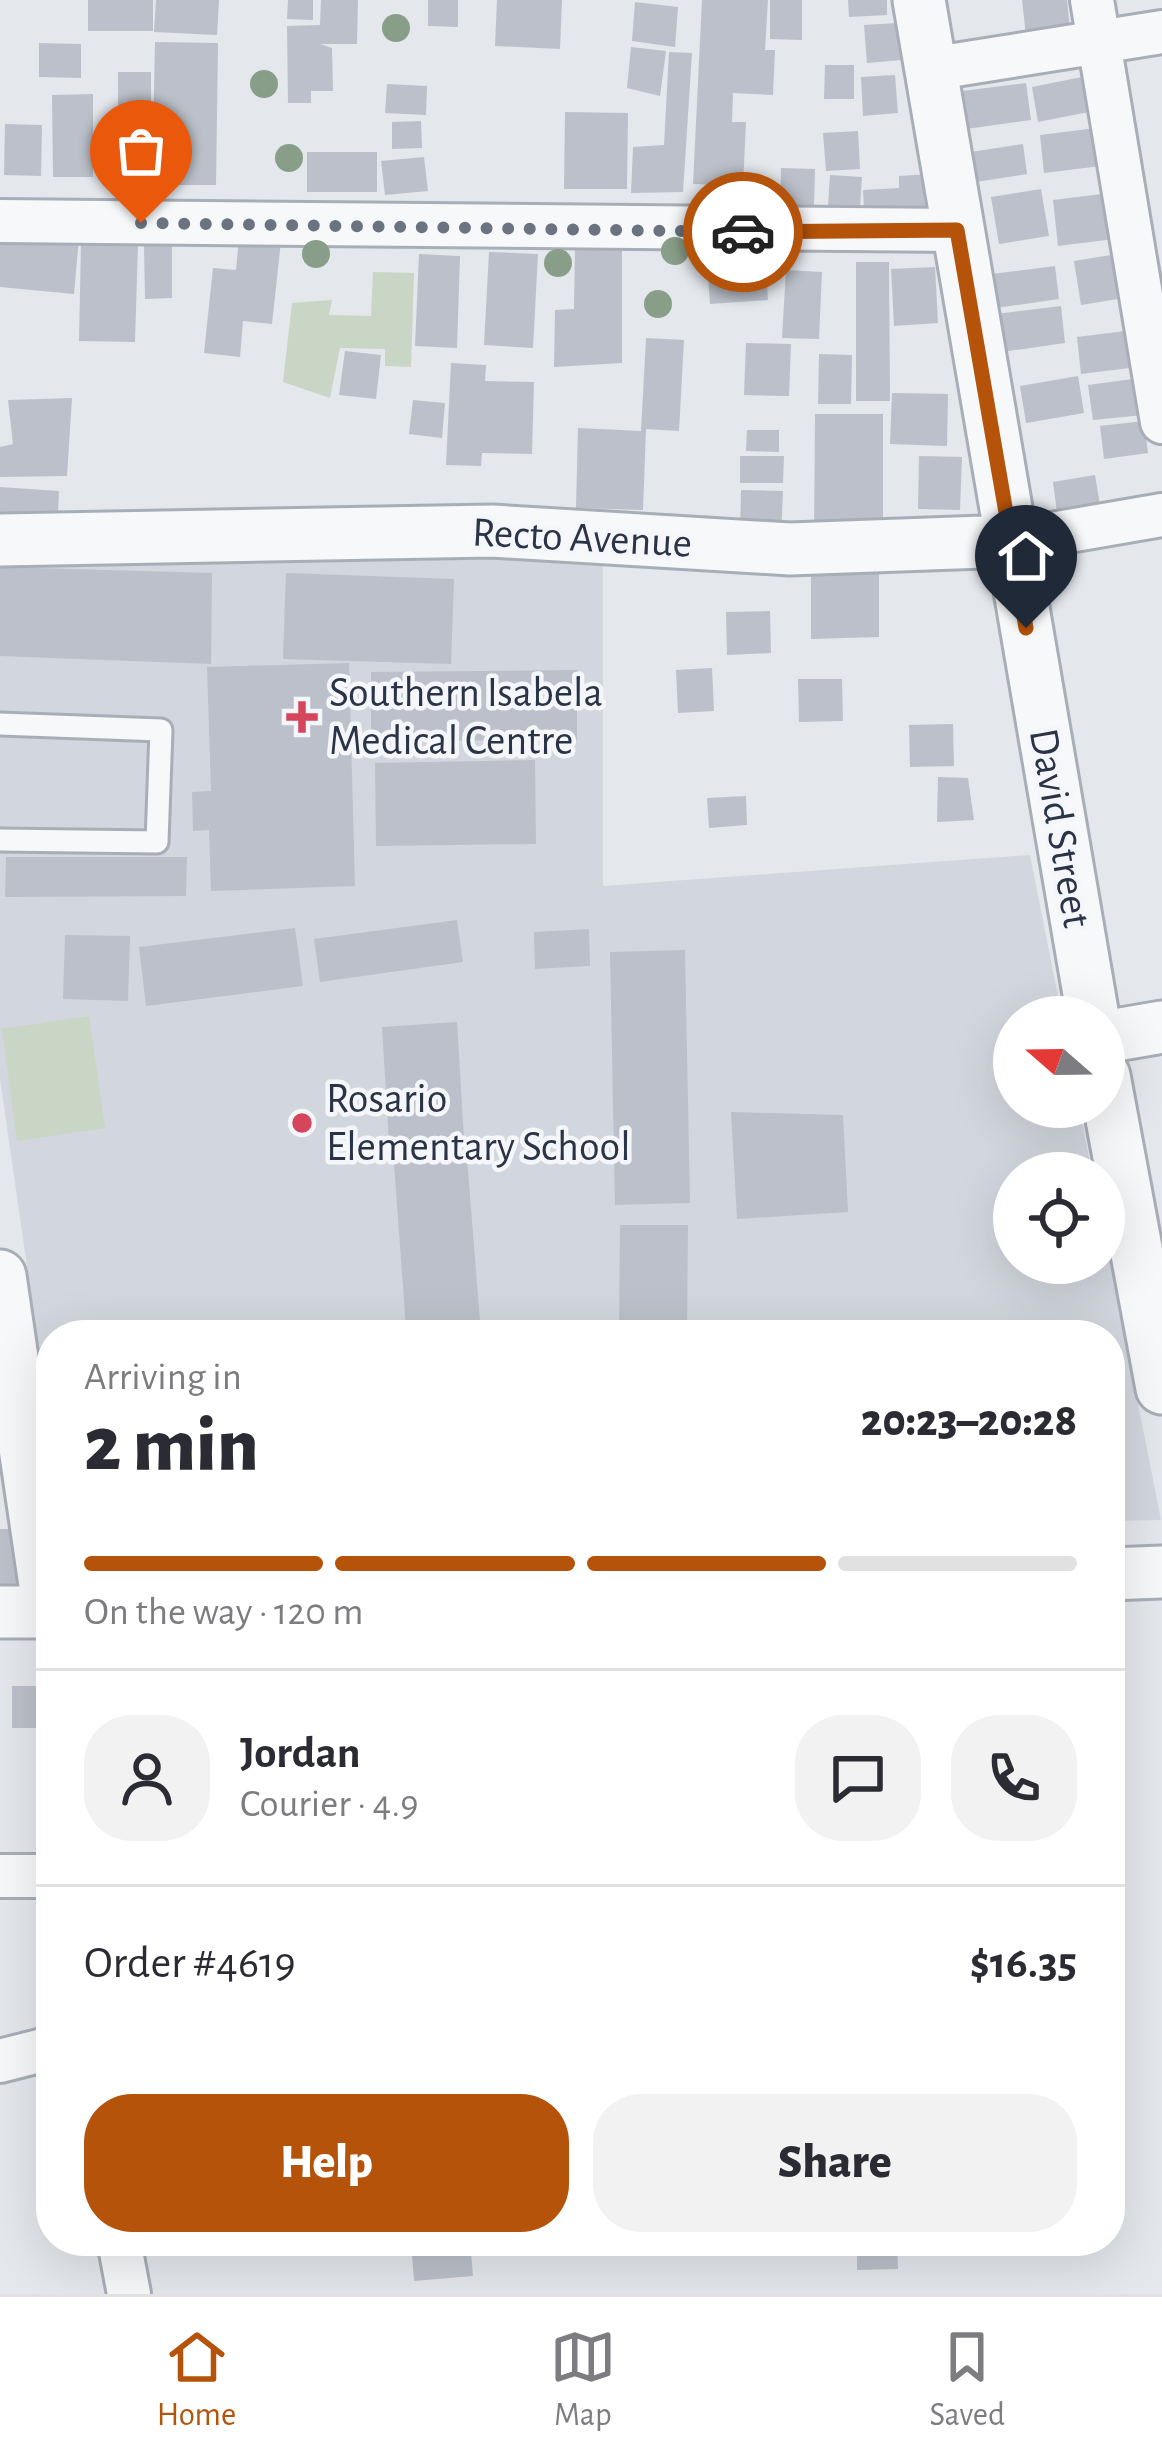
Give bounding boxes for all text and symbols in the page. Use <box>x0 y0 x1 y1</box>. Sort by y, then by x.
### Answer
pin <box>90 100 192 223</box>
icon: bag <box>108 118 174 184</box>
courier <box>683 172 803 292</box>
icon: car <box>710 199 776 265</box>
pin <box>975 505 1077 628</box>
street label: Recto Avenue <box>471 511 693 565</box>
icon: home <box>993 523 1059 589</box>
place label: Southern Isabela Medical Centre <box>329 672 603 762</box>
marker: Southern Isabela Medical Centre <box>286 701 318 733</box>
street label: David Street <box>1022 725 1098 931</box>
north arrow <box>993 996 1125 1128</box>
map controls <box>993 996 1125 1284</box>
place label: Rosario Elementary School <box>326 1078 631 1168</box>
marker: Rosario Elementary School <box>289 1110 315 1136</box>
button: locate <box>993 1152 1125 1284</box>
text: Arriving in <box>84 1358 242 1397</box>
text: 20:23–20:28 <box>861 1399 1077 1444</box>
text: 2 min <box>84 1407 259 1485</box>
text: On the way · 120 m <box>84 1593 363 1632</box>
button: person <box>84 1715 210 1841</box>
button: chat <box>795 1715 921 1841</box>
button: phone <box>951 1715 1077 1841</box>
text: Jordan <box>240 1731 361 1776</box>
text: Courier · 4.9 <box>240 1785 419 1824</box>
text: Order #4619 <box>84 1941 296 1986</box>
text: $16.35 <box>970 1941 1077 1986</box>
button: Help <box>84 2094 569 2232</box>
button: Share <box>593 2094 1077 2232</box>
tab: Home <box>157 2324 236 2436</box>
tab: Map <box>550 2324 616 2436</box>
tab: Saved <box>930 2324 1005 2436</box>

